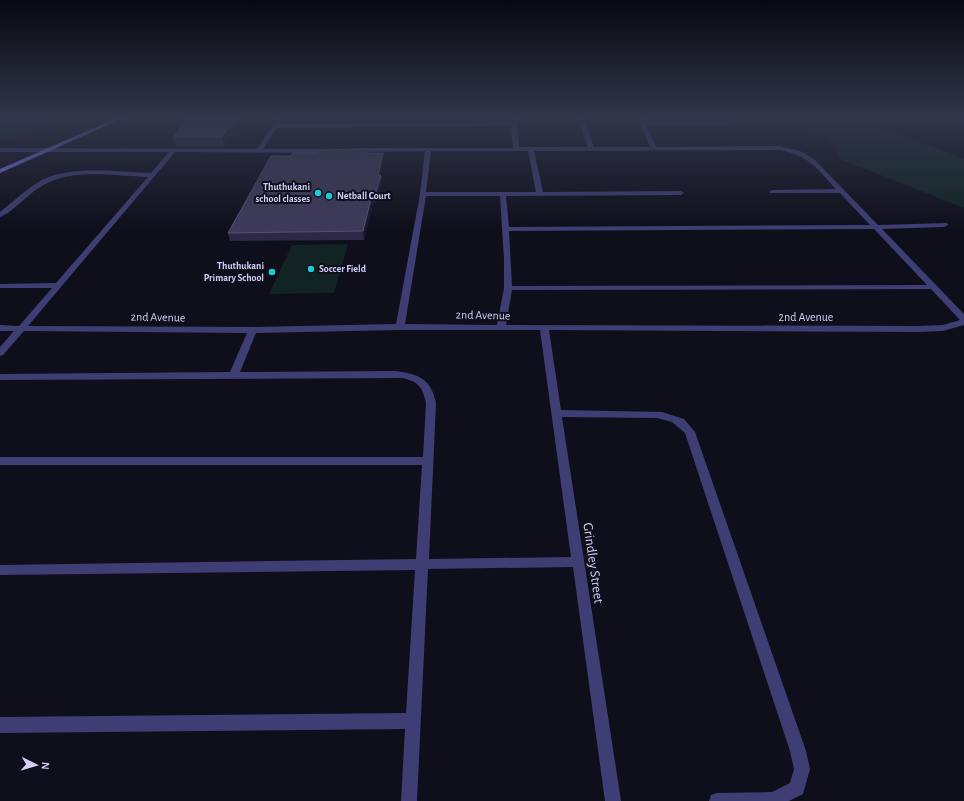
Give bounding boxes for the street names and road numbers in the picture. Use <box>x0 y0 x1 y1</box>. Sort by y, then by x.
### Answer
street label: 2nd Avenue <box>455 309 511 321</box>
street label: 2nd Avenue <box>130 311 186 323</box>
street label: 2nd Avenue <box>779 311 833 323</box>
street label: Grindley Street <box>580 522 606 605</box>

